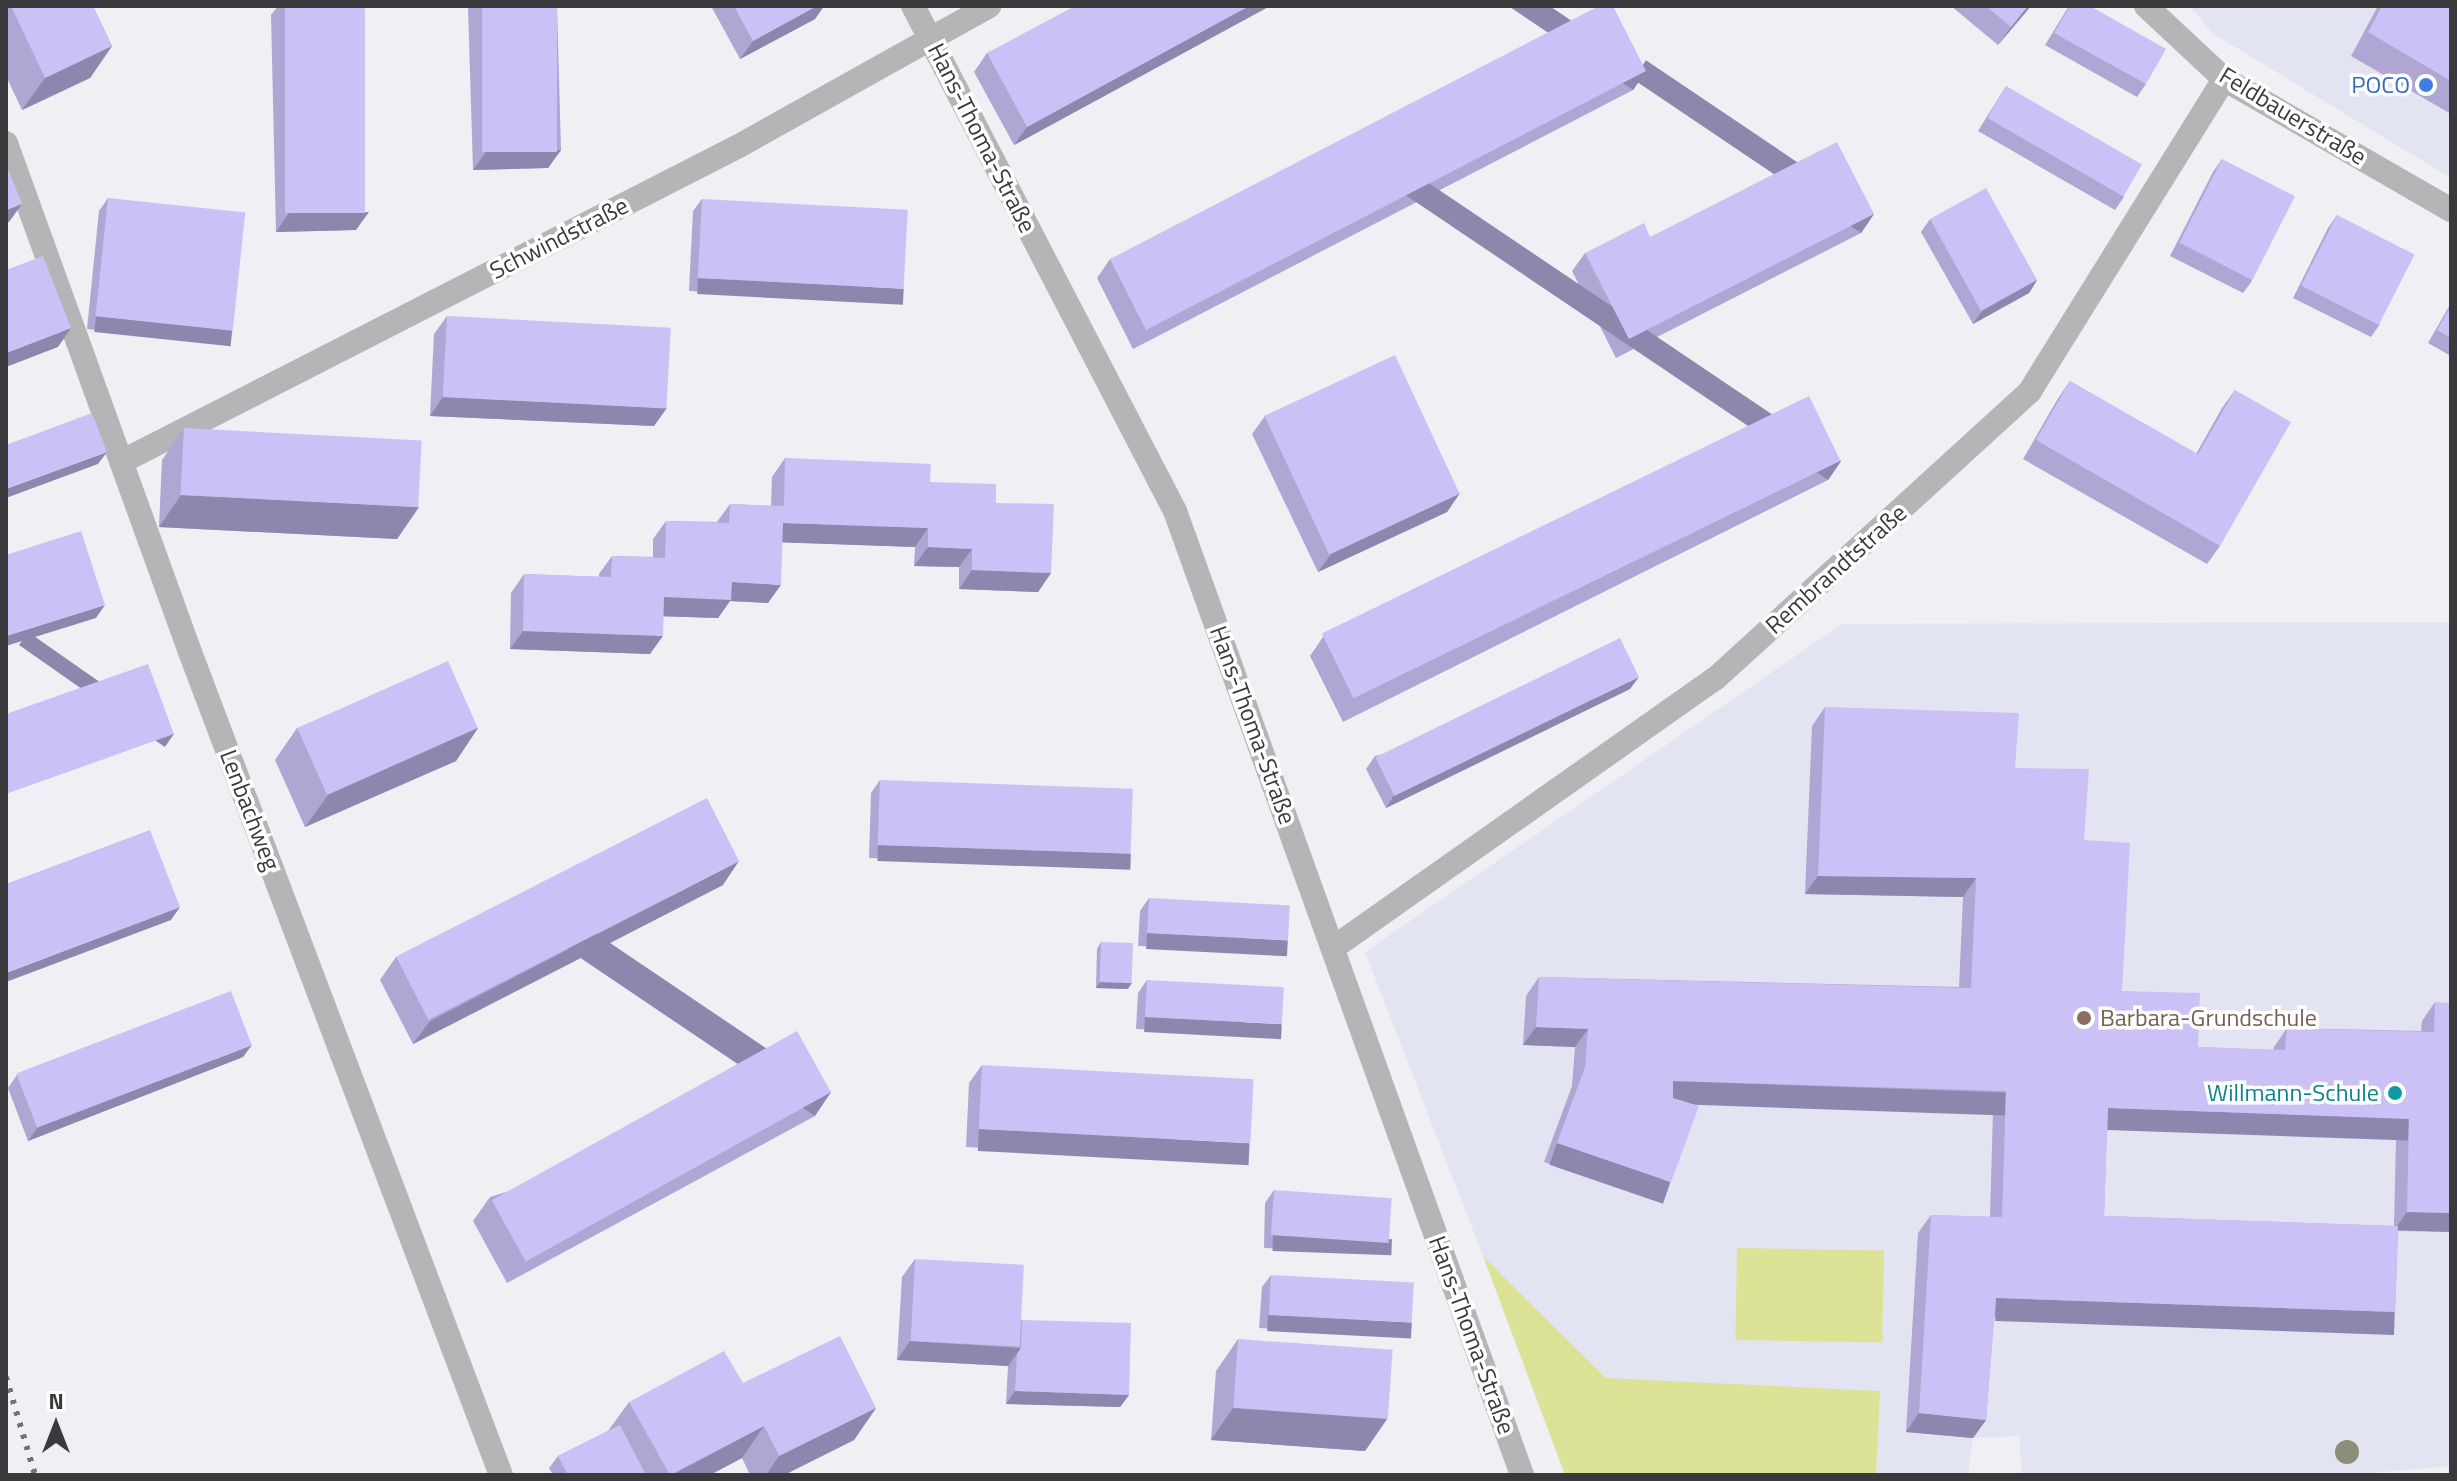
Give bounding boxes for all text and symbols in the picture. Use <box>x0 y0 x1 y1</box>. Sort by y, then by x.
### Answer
street label: Hans-Thoma-Straße <box>922 39 1042 237</box>
street label: Feldbauerstraße <box>2214 61 2372 171</box>
place label: POCO <box>2351 71 2410 99</box>
marker: POCO <box>2417 76 2435 94</box>
street label: Schwindstraße <box>485 191 633 285</box>
street label: Rembrandtstraße <box>1760 498 1912 640</box>
street label: Hans-Thoma-Straße <box>1204 622 1302 828</box>
street label: Lenbachweg <box>214 746 286 874</box>
place label: Barbara-Grundschule <box>2100 1004 2317 1032</box>
marker: Barbara-Grundschule <box>2075 1009 2093 1027</box>
place label: Willmann-Schule <box>2207 1079 2379 1107</box>
marker: Willmann-Schule <box>2386 1084 2404 1102</box>
street label: Hans-Thoma-Straße <box>1423 1232 1521 1438</box>
text: N <box>48 1384 64 1418</box>
north arrow <box>16 1385 96 1465</box>

